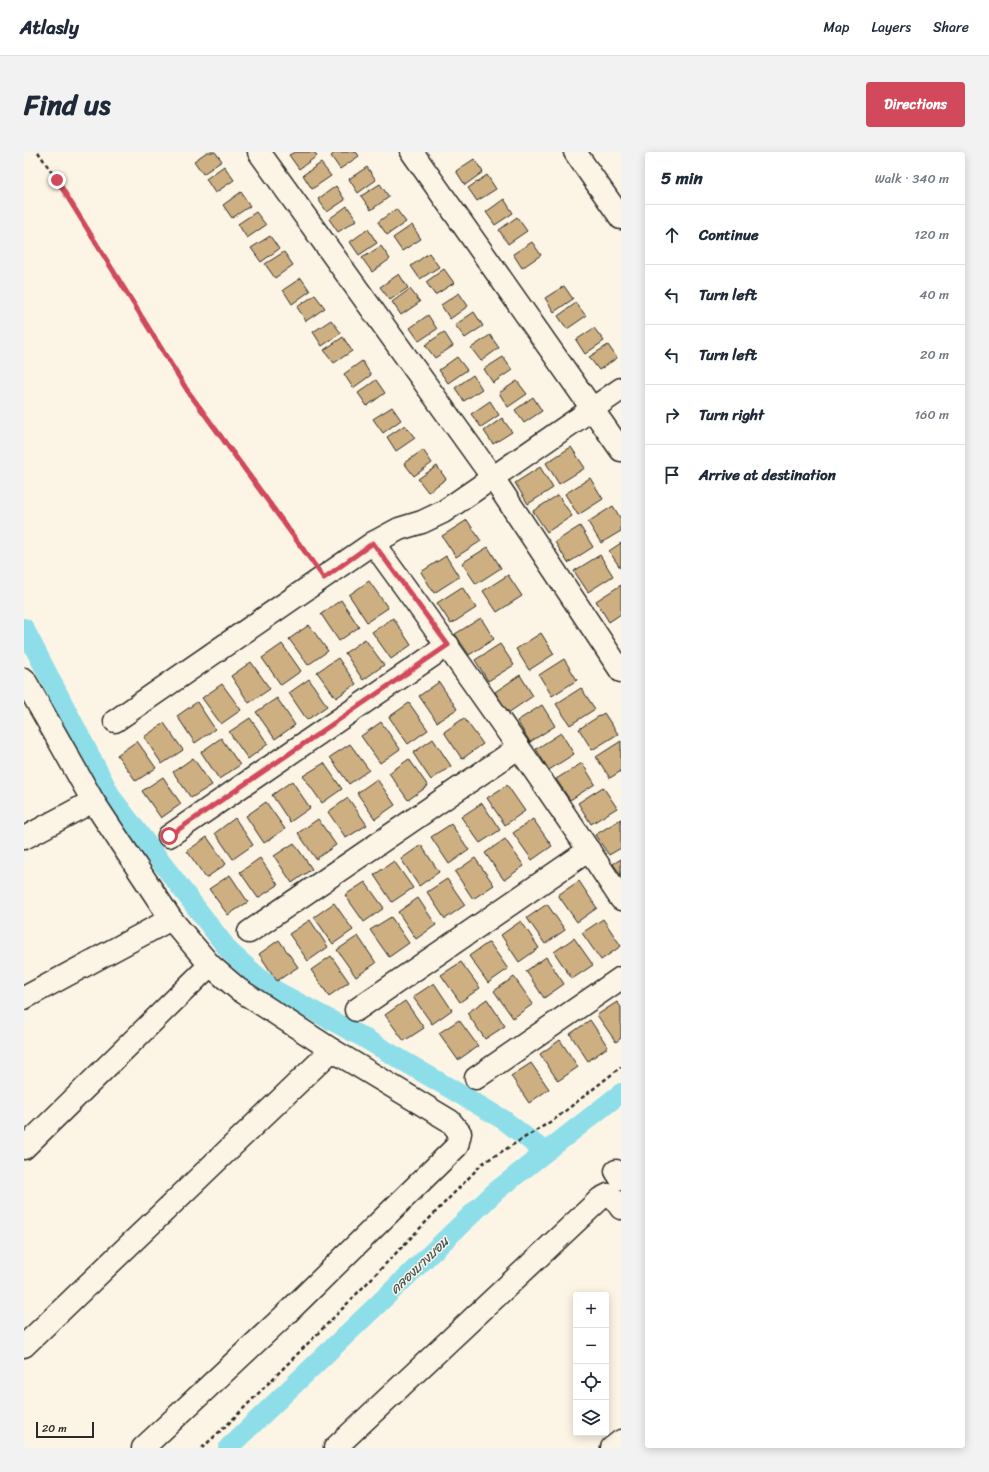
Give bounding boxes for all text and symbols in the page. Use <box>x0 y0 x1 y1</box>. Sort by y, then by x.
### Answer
text: Atlasly <box>20 11 79 44</box>
text: Map <box>824 15 849 40</box>
text: Layers <box>871 15 911 40</box>
text: Share <box>933 15 969 40</box>
text: Find us <box>24 80 111 129</box>
button: Directions <box>866 82 965 127</box>
text: 5 min <box>661 163 703 193</box>
text: Walk · 340 m <box>875 167 949 190</box>
route end <box>48 171 66 189</box>
text: Continue <box>699 222 759 248</box>
text: 120 m <box>914 223 949 246</box>
icon: ahead <box>661 224 683 246</box>
text: Turn left <box>699 282 757 308</box>
text: 40 m <box>919 283 949 306</box>
icon: left <box>661 284 683 306</box>
text: Turn left <box>699 342 757 368</box>
text: 20 m <box>920 343 949 366</box>
icon: left <box>661 344 683 366</box>
text: Turn right <box>699 402 764 428</box>
text: 160 m <box>914 403 949 426</box>
icon: right <box>661 404 683 426</box>
text: Arrive at destination <box>699 462 836 488</box>
icon: arrive <box>661 464 683 486</box>
route start <box>160 827 178 845</box>
water label: คลองบางบอน <box>384 1230 456 1300</box>
map controls <box>573 1292 609 1436</box>
button: + <box>573 1292 609 1328</box>
button: − <box>573 1328 609 1364</box>
button: locate <box>573 1364 609 1400</box>
button: layers <box>573 1400 609 1436</box>
text: 20 m <box>42 1419 67 1438</box>
scale bar <box>36 1420 94 1439</box>

